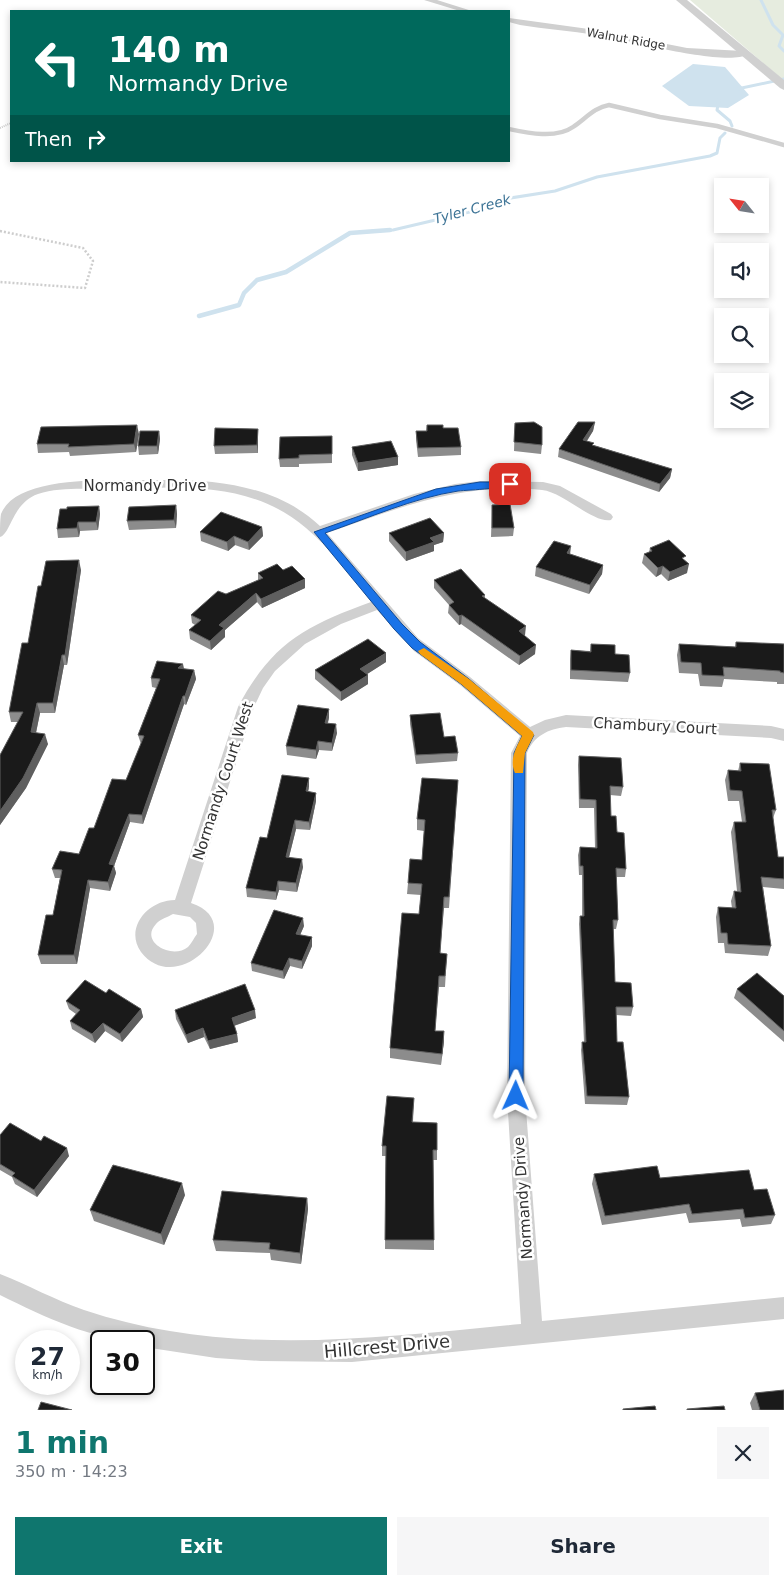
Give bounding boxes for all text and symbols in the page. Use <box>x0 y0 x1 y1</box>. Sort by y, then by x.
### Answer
street label: Walnut Ridge <box>585 25 667 53</box>
icon: left <box>25 30 90 95</box>
text: 140 m <box>108 30 230 70</box>
text: Normandy Drive <box>108 71 288 96</box>
icon: right <box>82 125 110 153</box>
text: Then <box>25 128 72 150</box>
north arrow <box>714 178 769 232</box>
map controls <box>714 178 769 428</box>
water label: Tyler Creek <box>432 191 513 227</box>
button: sound <box>714 243 769 298</box>
button: search <box>714 308 769 363</box>
button: layers <box>714 373 769 428</box>
pin <box>489 463 531 505</box>
icon: arrive <box>496 470 524 498</box>
street label: Normandy Drive <box>84 477 206 495</box>
street label: Normandy Court West <box>189 699 257 863</box>
street label: Chambury Court <box>593 714 717 738</box>
position arrow <box>489 1069 541 1121</box>
street label: Normandy Drive <box>510 1136 536 1260</box>
speed limit sign: 30 <box>90 1330 155 1395</box>
street label: Hillcrest Drive <box>323 1330 451 1362</box>
text: 27 <box>30 1342 65 1371</box>
text: km/h <box>32 1368 63 1382</box>
text: 1 min <box>15 1425 109 1460</box>
button: close <box>717 1427 769 1479</box>
text: 350 m · 14:23 <box>15 1462 128 1481</box>
button: Exit <box>15 1517 387 1575</box>
button: Share <box>397 1517 769 1575</box>

